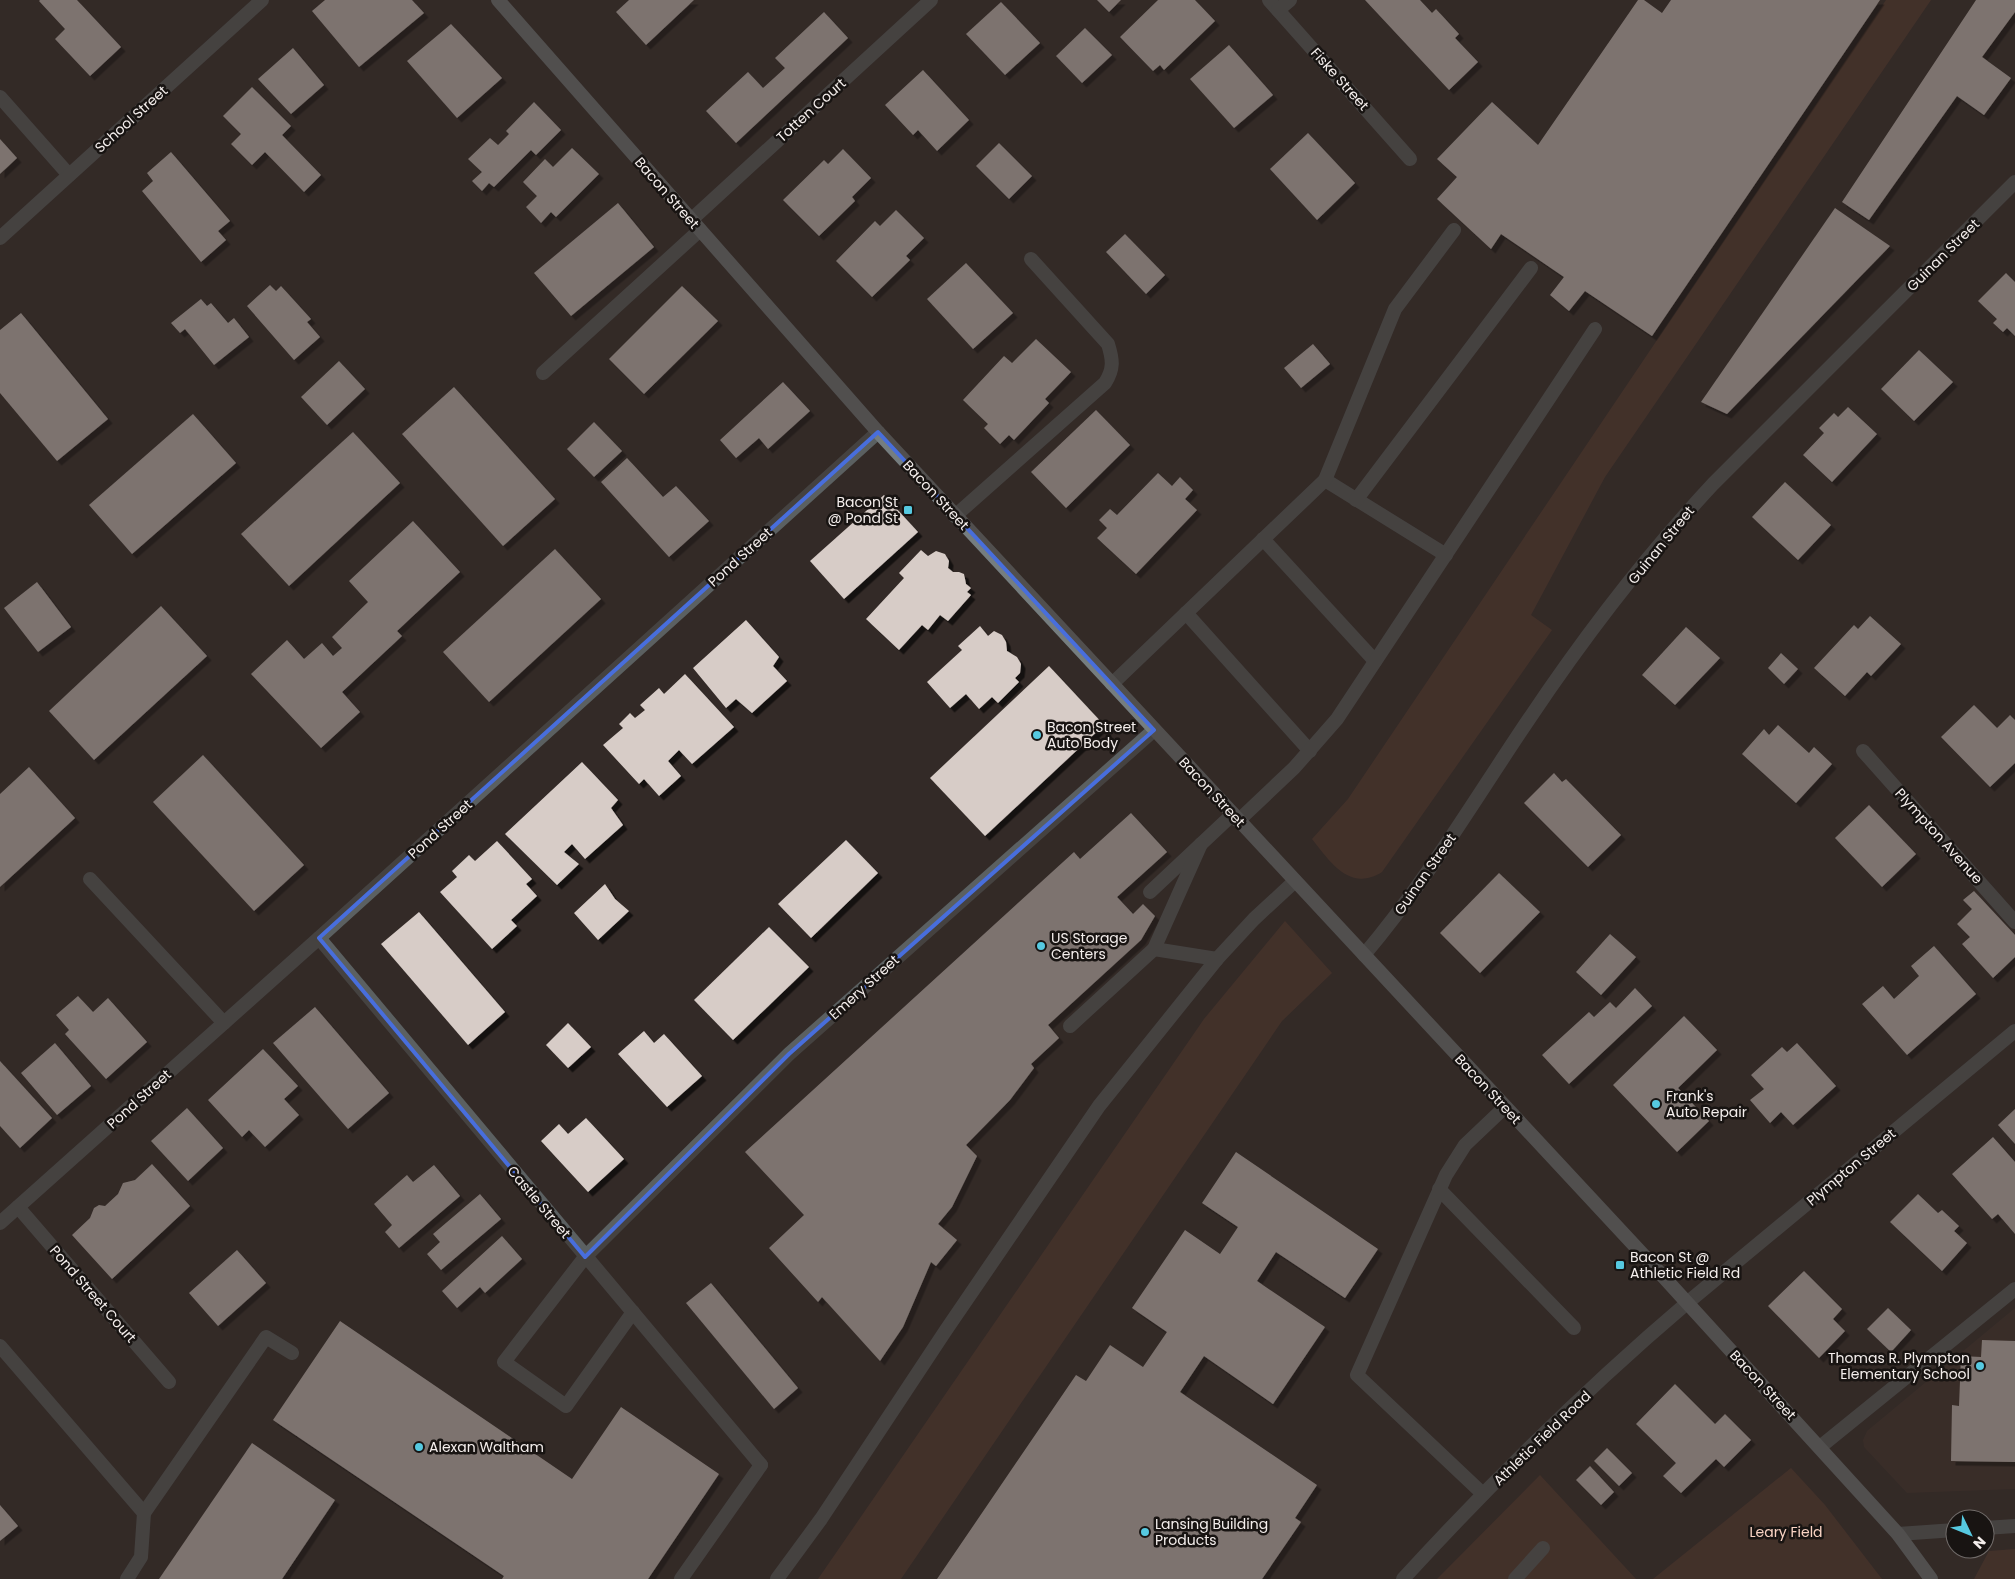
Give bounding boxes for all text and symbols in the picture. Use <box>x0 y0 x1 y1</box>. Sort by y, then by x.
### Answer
street label: Fiske Street <box>1306 43 1374 115</box>
street label: Totten Court <box>772 73 850 147</box>
street label: School Street <box>90 81 172 157</box>
street label: Bacon Street <box>630 153 704 233</box>
street label: Guinan Street <box>1902 214 1984 296</box>
street label: Bacon Street <box>898 456 974 534</box>
place label: Bacon St @ Pond St <box>828 492 898 528</box>
street label: Guinan Street <box>1623 502 1699 588</box>
marker: Bacon St @ Pond St <box>902 504 914 516</box>
street label: Pond Street <box>703 523 777 591</box>
place label: Bacon Street Auto Body <box>1047 717 1136 753</box>
marker: Bacon Street Auto Body <box>1031 729 1043 741</box>
street label: Bacon Street <box>1174 753 1250 831</box>
street label: Plympton Avenue <box>1891 784 1988 888</box>
street label: Pond Street <box>403 795 477 863</box>
street label: Guinan Street <box>1389 829 1461 919</box>
place label: US Storage Centers <box>1051 928 1128 964</box>
marker: US Storage Centers <box>1035 940 1047 952</box>
street label: Emery Street <box>825 950 903 1024</box>
street label: Bacon Street <box>1450 1050 1526 1128</box>
street label: Pond Street <box>102 1065 176 1133</box>
place label: Frank's Auto Repair <box>1666 1086 1747 1122</box>
marker: Frank's Auto Repair <box>1650 1098 1662 1110</box>
street label: Plympton Street <box>1802 1124 1900 1210</box>
street label: Castle Street <box>503 1161 575 1243</box>
street label: Pond Street Court <box>45 1241 141 1347</box>
place label: Bacon St @ Athletic Field Rd <box>1630 1247 1740 1283</box>
marker: Bacon St @ Athletic Field Rd <box>1614 1259 1626 1271</box>
street label: Bacon Street <box>1725 1346 1801 1424</box>
place label: Thomas R. Plympton Elementary School <box>1828 1348 1970 1384</box>
marker: Thomas R. Plympton Elementary School <box>1974 1360 1986 1372</box>
street label: Athletic Field Road <box>1489 1386 1595 1490</box>
place label: Alexan Waltham <box>429 1437 544 1457</box>
marker: Alexan Waltham <box>413 1441 425 1453</box>
north arrow <box>1945 1509 1995 1559</box>
place label: Lansing Building Products <box>1155 1514 1268 1550</box>
park label: Leary Field <box>1749 1522 1823 1542</box>
marker: Lansing Building Products <box>1139 1526 1151 1538</box>
text: N <box>1969 1532 1990 1554</box>

